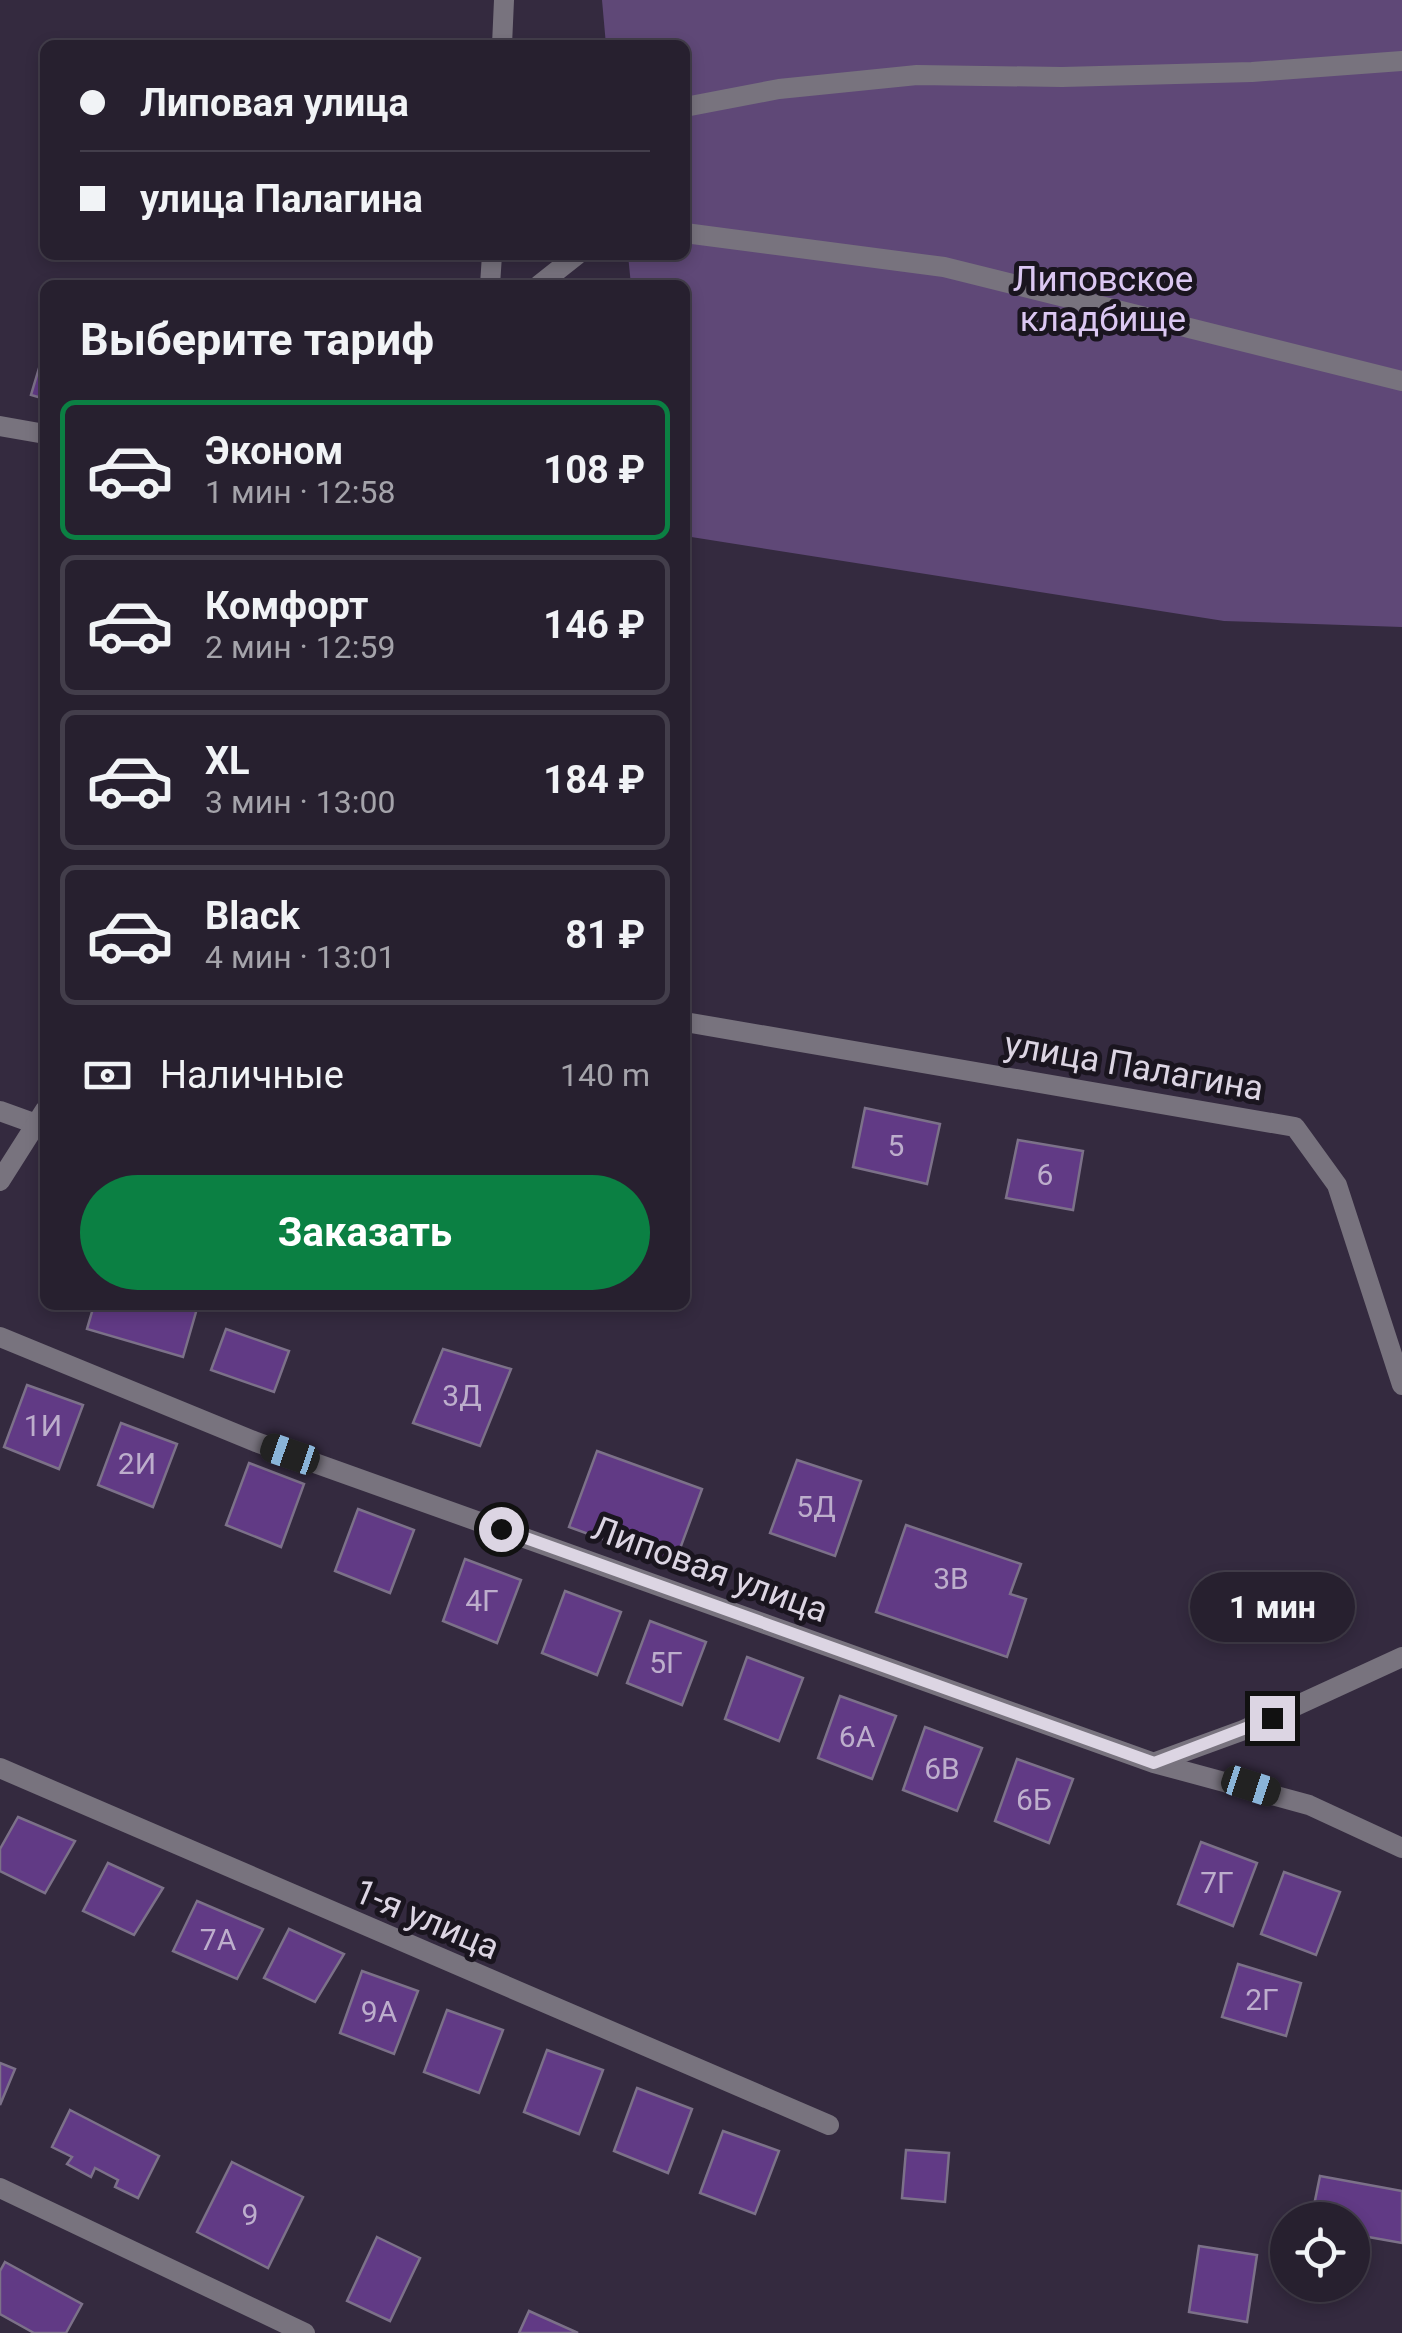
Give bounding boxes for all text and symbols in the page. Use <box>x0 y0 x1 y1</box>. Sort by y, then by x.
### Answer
text: Липовая улица <box>140 81 409 125</box>
text: улица Палагина <box>140 177 423 221</box>
park label: Липовское кладбище <box>1013 259 1193 340</box>
text: Выберите тариф <box>80 313 434 366</box>
icon: car <box>85 425 175 515</box>
text: Эконом <box>205 429 343 473</box>
text: 108 ₽ <box>543 448 645 492</box>
text: 1 мин · 12:58 <box>205 473 396 511</box>
icon: car <box>85 580 175 670</box>
text: Комфорт <box>205 584 368 628</box>
text: 146 ₽ <box>543 603 645 647</box>
text: 2 мин · 12:59 <box>205 628 396 666</box>
icon: car <box>85 735 175 825</box>
text: XL <box>205 739 250 783</box>
text: 184 ₽ <box>543 758 645 802</box>
text: 3 мин · 13:00 <box>205 783 396 821</box>
icon: car <box>85 890 175 980</box>
text: Black <box>205 894 300 938</box>
text: 81 ₽ <box>565 913 645 957</box>
text: 4 мин · 13:01 <box>205 938 396 976</box>
street label: улица Палагина <box>1001 1024 1267 1109</box>
icon: cash <box>80 1048 135 1103</box>
text: Наличные <box>160 1053 344 1097</box>
text: 140 m <box>560 1056 650 1094</box>
house number: 5 <box>888 1128 904 1163</box>
house number: 6 <box>1037 1157 1053 1192</box>
button: Заказать <box>80 1175 650 1290</box>
house number: 3Д <box>442 1378 482 1413</box>
house number: 1И <box>24 1408 62 1443</box>
car <box>257 1430 323 1478</box>
house number: 2И <box>118 1446 156 1481</box>
house number: 5Д <box>796 1489 836 1524</box>
route start <box>479 1507 524 1552</box>
street label: Липовая улица <box>586 1508 833 1631</box>
house number: 3В <box>933 1561 969 1596</box>
callout: 1 мин <box>1190 1573 1354 1643</box>
house number: 4Г <box>465 1583 499 1618</box>
text: 1 мин <box>1229 1588 1316 1626</box>
house number: 5Г <box>649 1645 683 1680</box>
route end <box>1250 1696 1295 1741</box>
house number: 6А <box>839 1719 876 1754</box>
house number: 6В <box>924 1751 960 1786</box>
car <box>1218 1762 1284 1810</box>
house number: 6Б <box>1016 1782 1052 1817</box>
house number: 7Г <box>1200 1865 1234 1900</box>
street label: 1-я улица <box>348 1871 505 1968</box>
house number: 7А <box>200 1922 237 1957</box>
house number: 2Г <box>1245 1982 1279 2017</box>
house number: 9А <box>361 1994 398 2029</box>
house number: 9 <box>242 2197 258 2232</box>
map controls <box>1270 2202 1370 2302</box>
button: locate <box>1270 2202 1370 2302</box>

